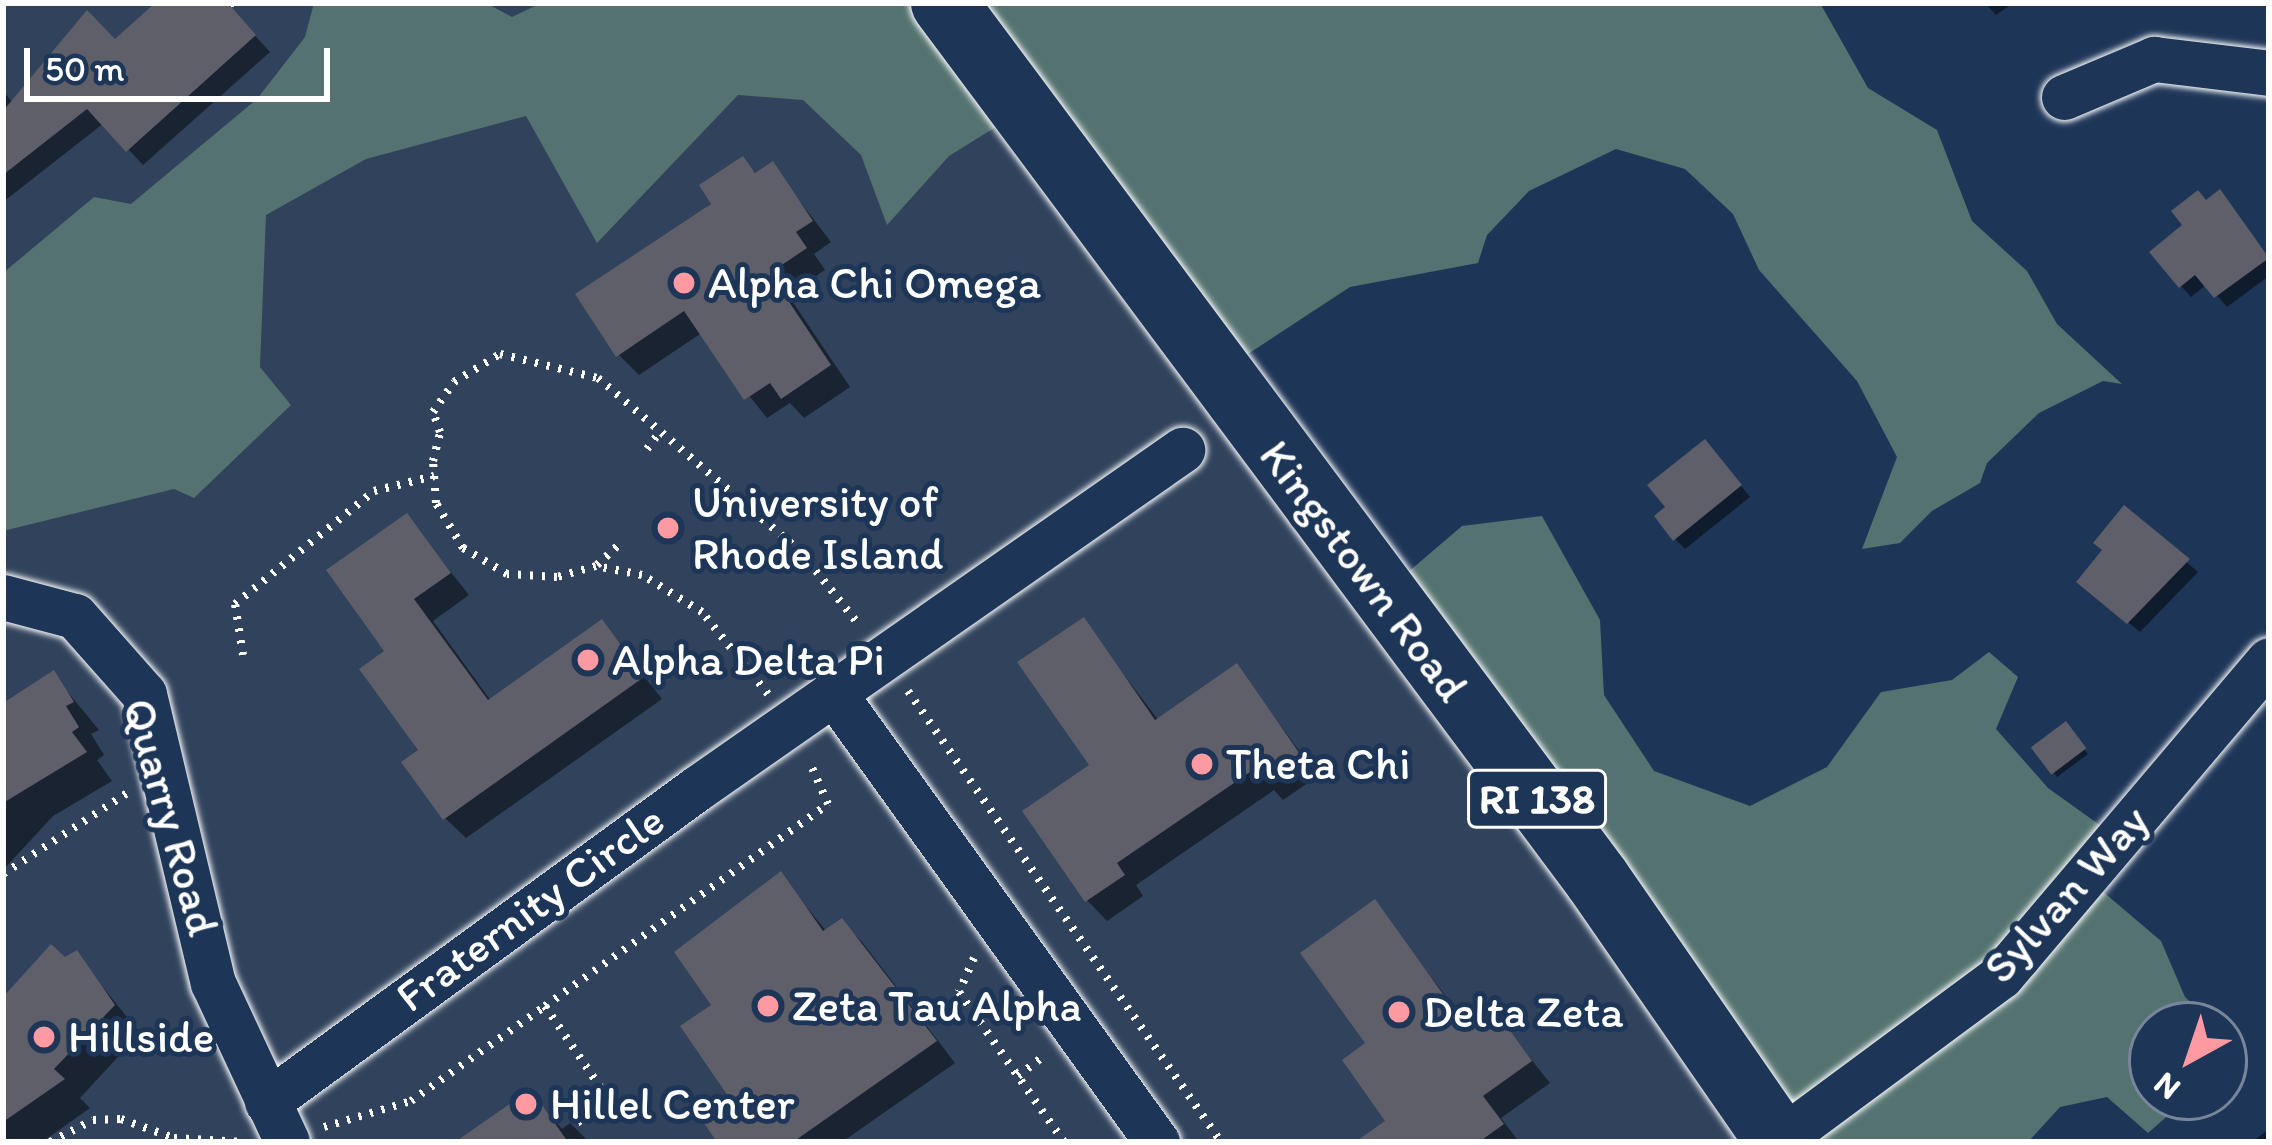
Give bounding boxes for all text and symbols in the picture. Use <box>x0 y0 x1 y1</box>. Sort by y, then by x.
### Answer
scale bar <box>30 24 336 98</box>
text: 50 m <box>45 47 124 90</box>
place label: Alpha Chi Omega <box>708 256 1041 310</box>
marker: Alpha Chi Omega <box>671 270 697 296</box>
street label: Kingstown Road <box>1249 430 1479 712</box>
place label: University of Rhode Island <box>692 475 945 581</box>
marker: University of Rhode Island <box>655 515 681 541</box>
place label: Alpha Delta Pi <box>612 633 884 687</box>
marker: Alpha Delta Pi <box>575 647 601 673</box>
street label: Quarry Road <box>112 693 230 941</box>
place label: Theta Chi <box>1226 737 1411 791</box>
marker: Theta Chi <box>1189 751 1215 777</box>
road number: RI 138 <box>1465 763 1609 835</box>
street label: Fraternity Circle <box>385 793 675 1023</box>
street label: Sylvan Way <box>1972 794 2160 994</box>
place label: Zeta Tau Alpha <box>792 979 1078 1033</box>
place label: Delta Zeta <box>1423 985 1622 1039</box>
marker: Zeta Tau Alpha <box>755 993 781 1019</box>
marker: Delta Zeta <box>1386 999 1412 1025</box>
north arrow <box>2128 1001 2248 1121</box>
place label: Hillside <box>68 1010 214 1064</box>
marker: Hillside <box>31 1024 57 1050</box>
text: N <box>2145 1065 2188 1109</box>
place label: Hillel Center <box>550 1077 794 1131</box>
marker: Hillel Center <box>513 1091 539 1117</box>

